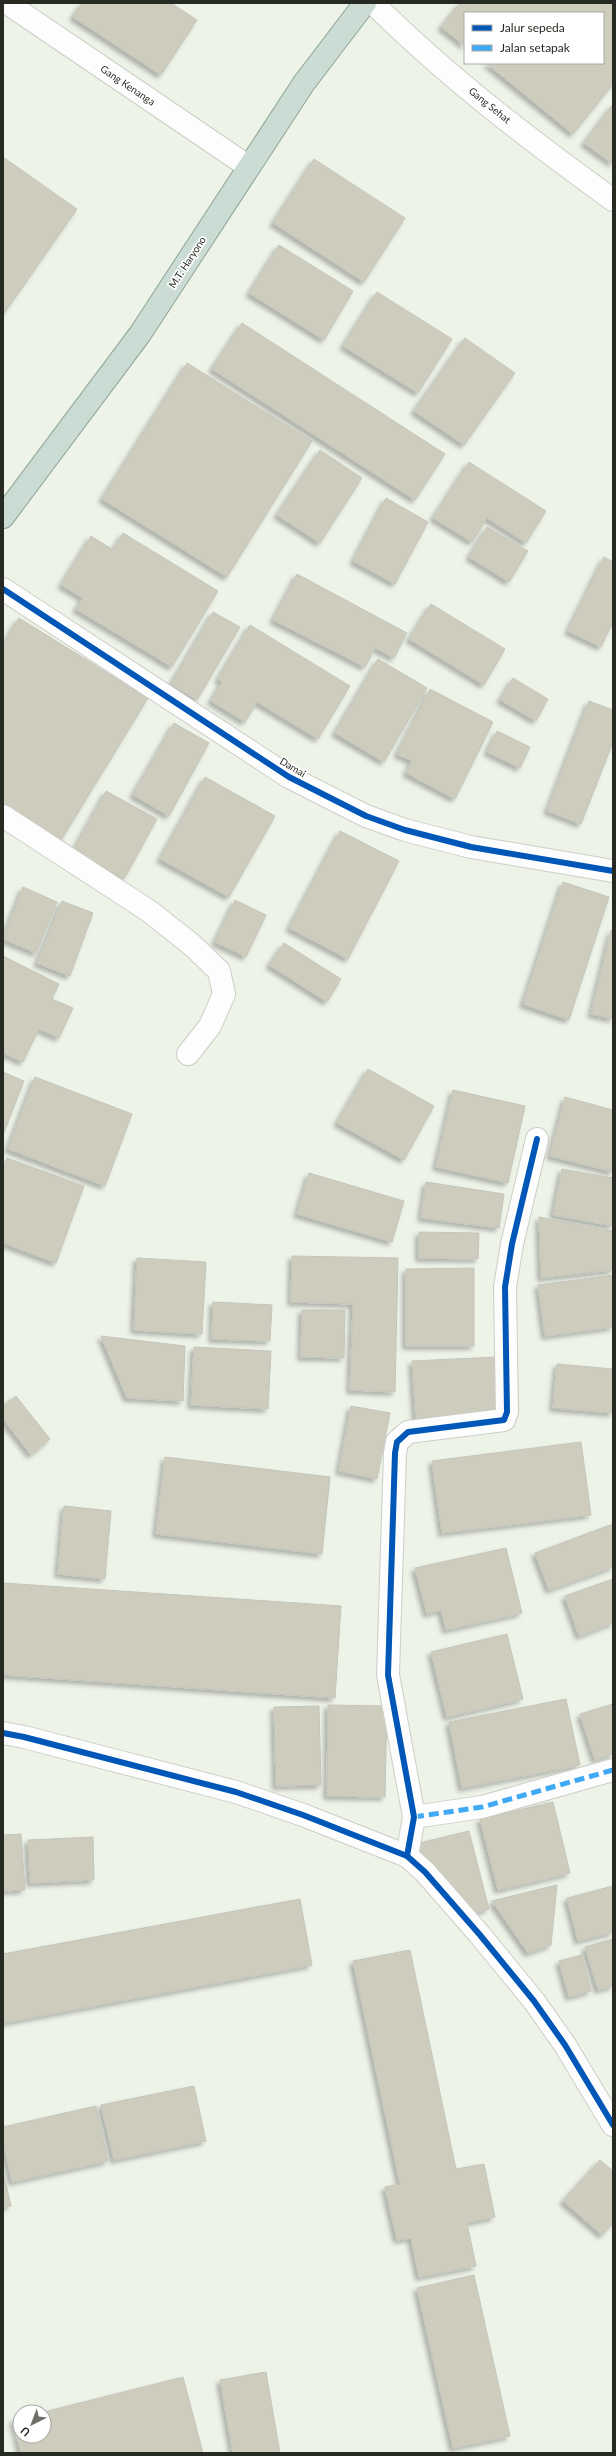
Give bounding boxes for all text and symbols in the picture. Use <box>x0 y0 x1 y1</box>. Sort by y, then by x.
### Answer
legend <box>464 12 604 64</box>
text: Jalur sepeda <box>500 20 565 35</box>
text: Jalan setapak <box>500 40 571 55</box>
street label: Gang Kenanga <box>98 62 158 108</box>
street label: Gang Sehat <box>467 84 514 126</box>
street label: M.T. Haryono <box>166 234 208 290</box>
street label: Damai <box>278 755 308 779</box>
north arrow <box>12 2404 52 2444</box>
text: U <box>18 2424 32 2439</box>

